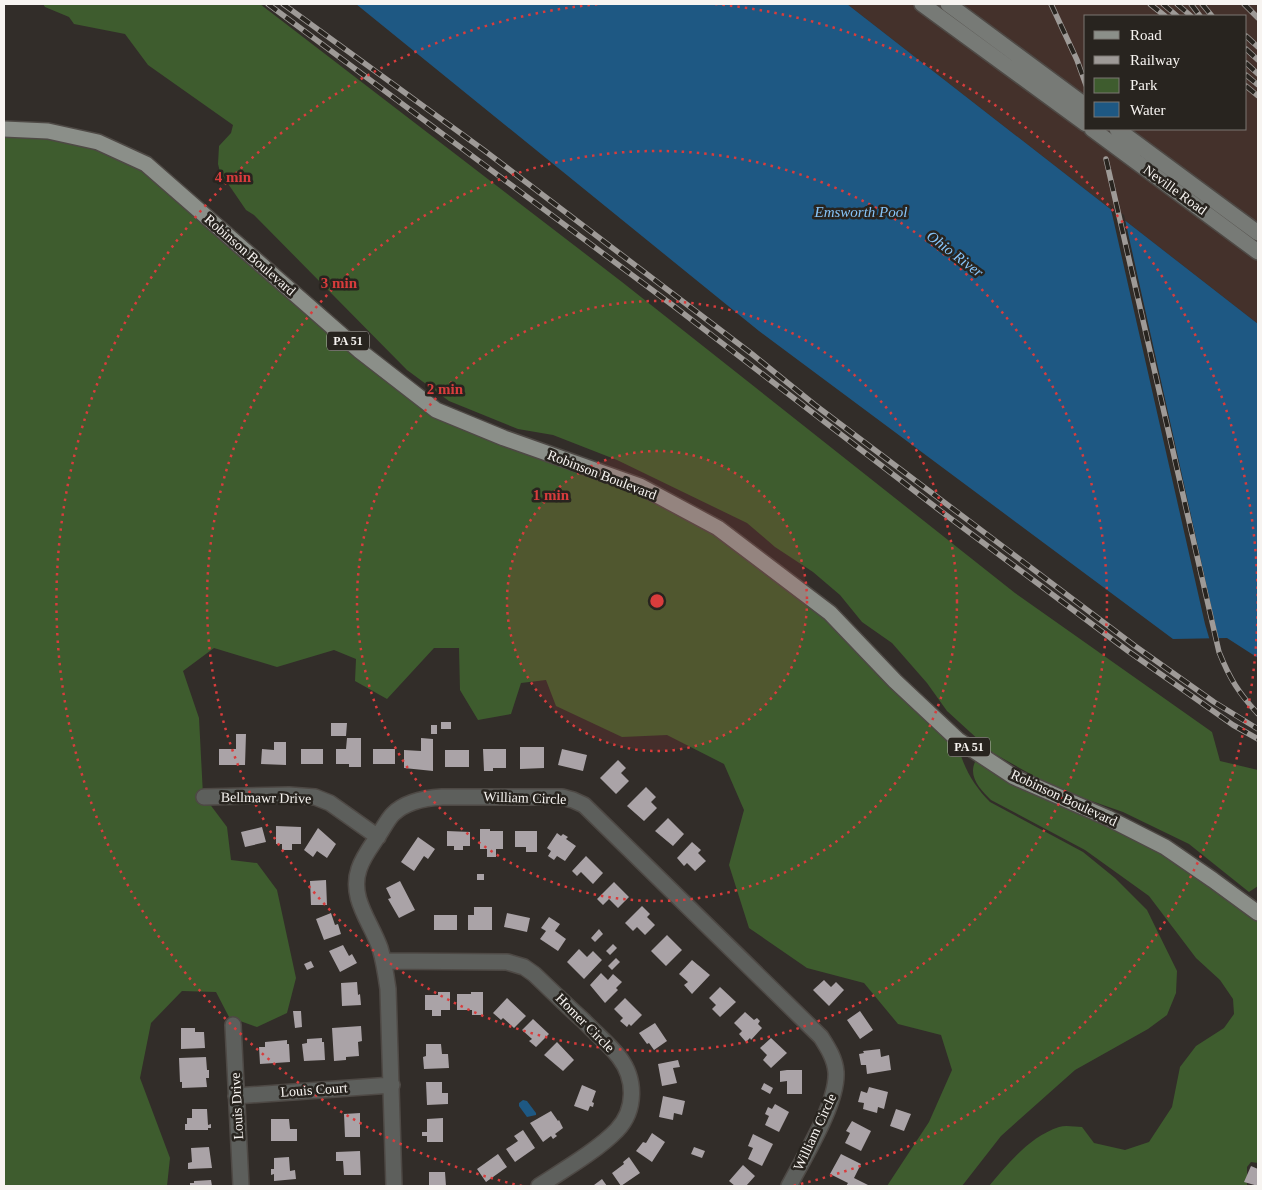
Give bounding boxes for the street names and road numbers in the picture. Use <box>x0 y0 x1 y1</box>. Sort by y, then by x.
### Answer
street label: Neville Road <box>1141 162 1209 218</box>
street label: Robinson Boulevard <box>201 211 299 299</box>
road number: PA 51 <box>327 332 369 351</box>
street label: Robinson Boulevard <box>545 447 659 503</box>
road number: PA 51 <box>948 738 990 756</box>
street label: Robinson Boulevard <box>1008 767 1120 829</box>
street label: William Circle <box>483 789 567 807</box>
street label: Bellmawr Drive <box>221 790 311 806</box>
street label: Homer Circle <box>553 991 617 1055</box>
street label: Louis Drive <box>228 1072 246 1140</box>
street label: Louis Court <box>280 1080 348 1100</box>
street label: William Circle <box>791 1091 839 1173</box>

